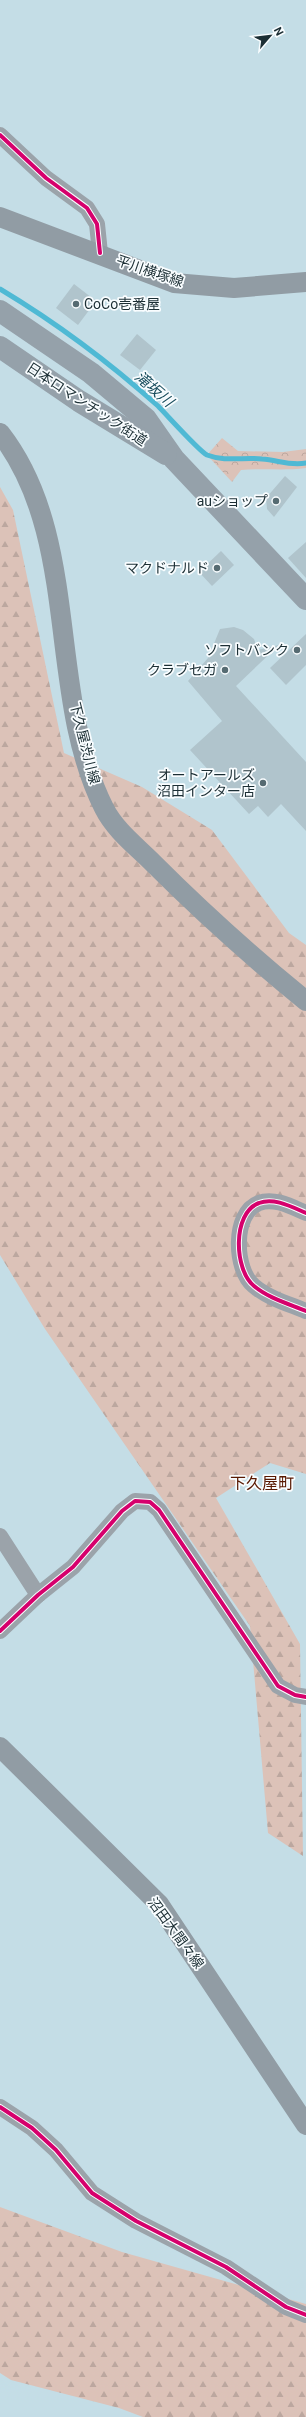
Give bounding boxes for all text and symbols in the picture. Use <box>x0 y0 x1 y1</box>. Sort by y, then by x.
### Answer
north arrow <box>250 16 290 56</box>
text: N <box>271 25 286 38</box>
street label: 平川横塚線 <box>114 252 186 290</box>
place label: CoCo壱番屋 <box>84 296 160 312</box>
marker: CoCo壱番屋 <box>71 299 81 309</box>
street label: 日本ロマンチック街道 <box>24 359 150 449</box>
water label: 滝坂川 <box>131 367 178 412</box>
place label: auショップ <box>197 493 268 509</box>
marker: auショップ <box>271 496 281 506</box>
place label: マクドナルド <box>125 560 209 576</box>
marker: マクドナルド <box>212 563 222 573</box>
place label: ソフトバンク <box>204 642 289 658</box>
marker: ソフトバンク <box>292 645 302 655</box>
place label: クラブセガ <box>147 662 217 678</box>
marker: クラブセガ <box>220 665 230 675</box>
street label: 下久屋渋川線 <box>67 700 103 786</box>
place label: オートアールズ 沼田インター店 <box>157 767 255 799</box>
marker: オートアールズ 沼田インター店 <box>258 778 268 788</box>
district label: 下久屋町 <box>230 1474 294 1493</box>
street label: 沼田大間々線 <box>145 1894 207 1972</box>

